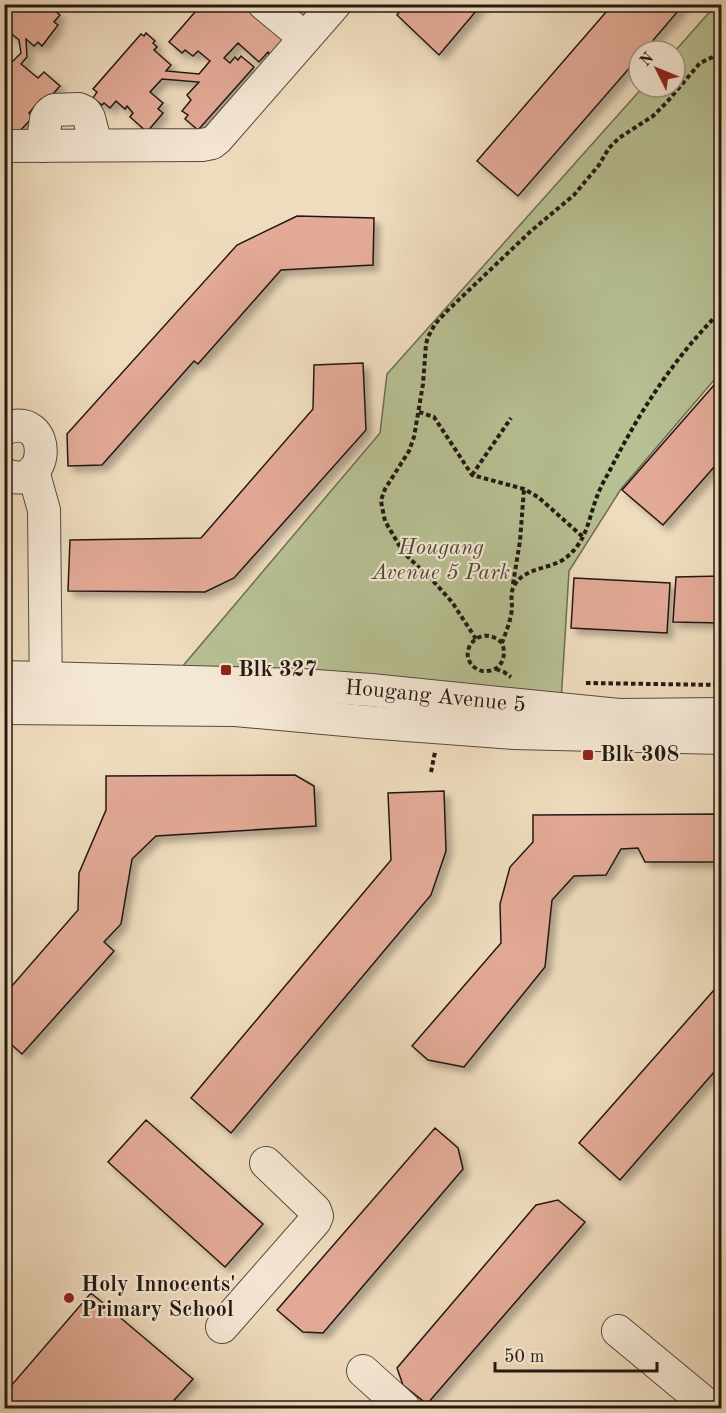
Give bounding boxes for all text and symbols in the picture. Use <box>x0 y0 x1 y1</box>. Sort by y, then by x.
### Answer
north arrow <box>627 39 687 99</box>
text: N <box>637 50 658 70</box>
park label: Hougang Avenue 5 Park <box>371 537 511 584</box>
place label: Blk 327 <box>238 659 317 681</box>
marker: Blk 327 <box>219 663 233 677</box>
street label: Hougang Avenue 5 <box>344 677 527 717</box>
place label: Blk 308 <box>600 744 679 766</box>
marker: Blk 308 <box>581 748 595 762</box>
place label: Holy Innocents' Primary School <box>81 1274 236 1321</box>
marker: Holy Innocents' Primary School <box>62 1291 76 1305</box>
scale bar <box>495 1335 657 1373</box>
text: 50 m <box>504 1348 544 1366</box>

